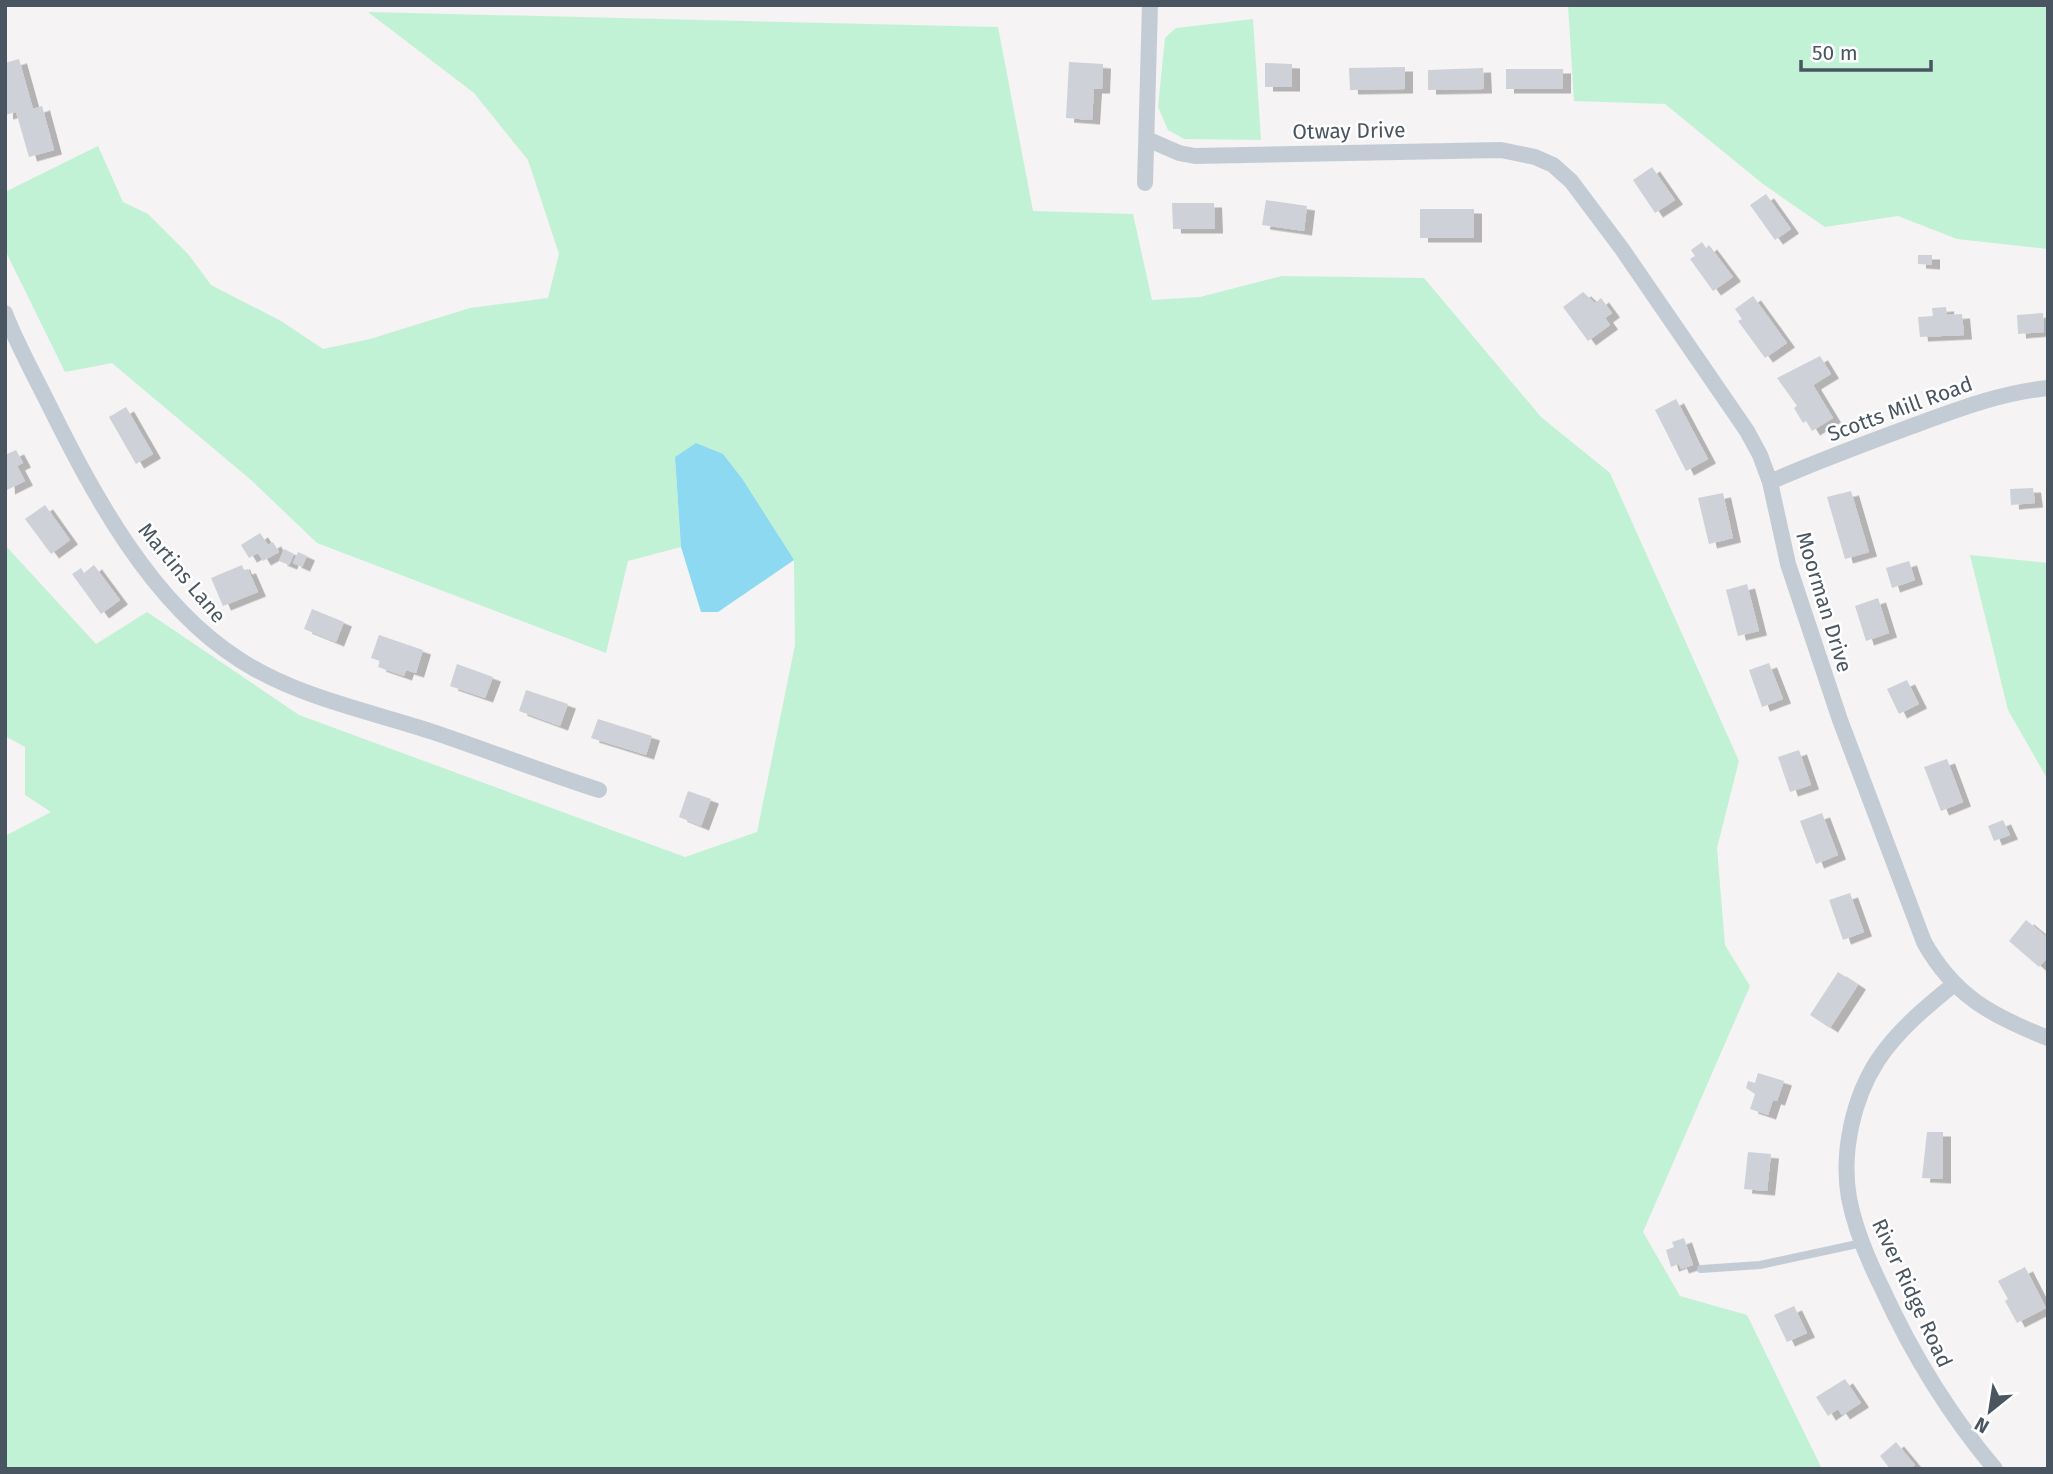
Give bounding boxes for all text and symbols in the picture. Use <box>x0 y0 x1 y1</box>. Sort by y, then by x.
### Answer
scale bar <box>1801 28 1930 72</box>
text: 50 m <box>1812 40 1858 66</box>
street label: Otway Drive <box>1292 117 1406 145</box>
street label: Scotts Mill Road <box>1824 371 1976 447</box>
street label: Martins Lane <box>133 518 231 628</box>
street label: Moorman Drive <box>1790 529 1858 675</box>
street label: River Ridge Road <box>1866 1214 1958 1372</box>
north arrow <box>1955 1376 2025 1446</box>
text: N <box>1971 1412 1993 1438</box>

